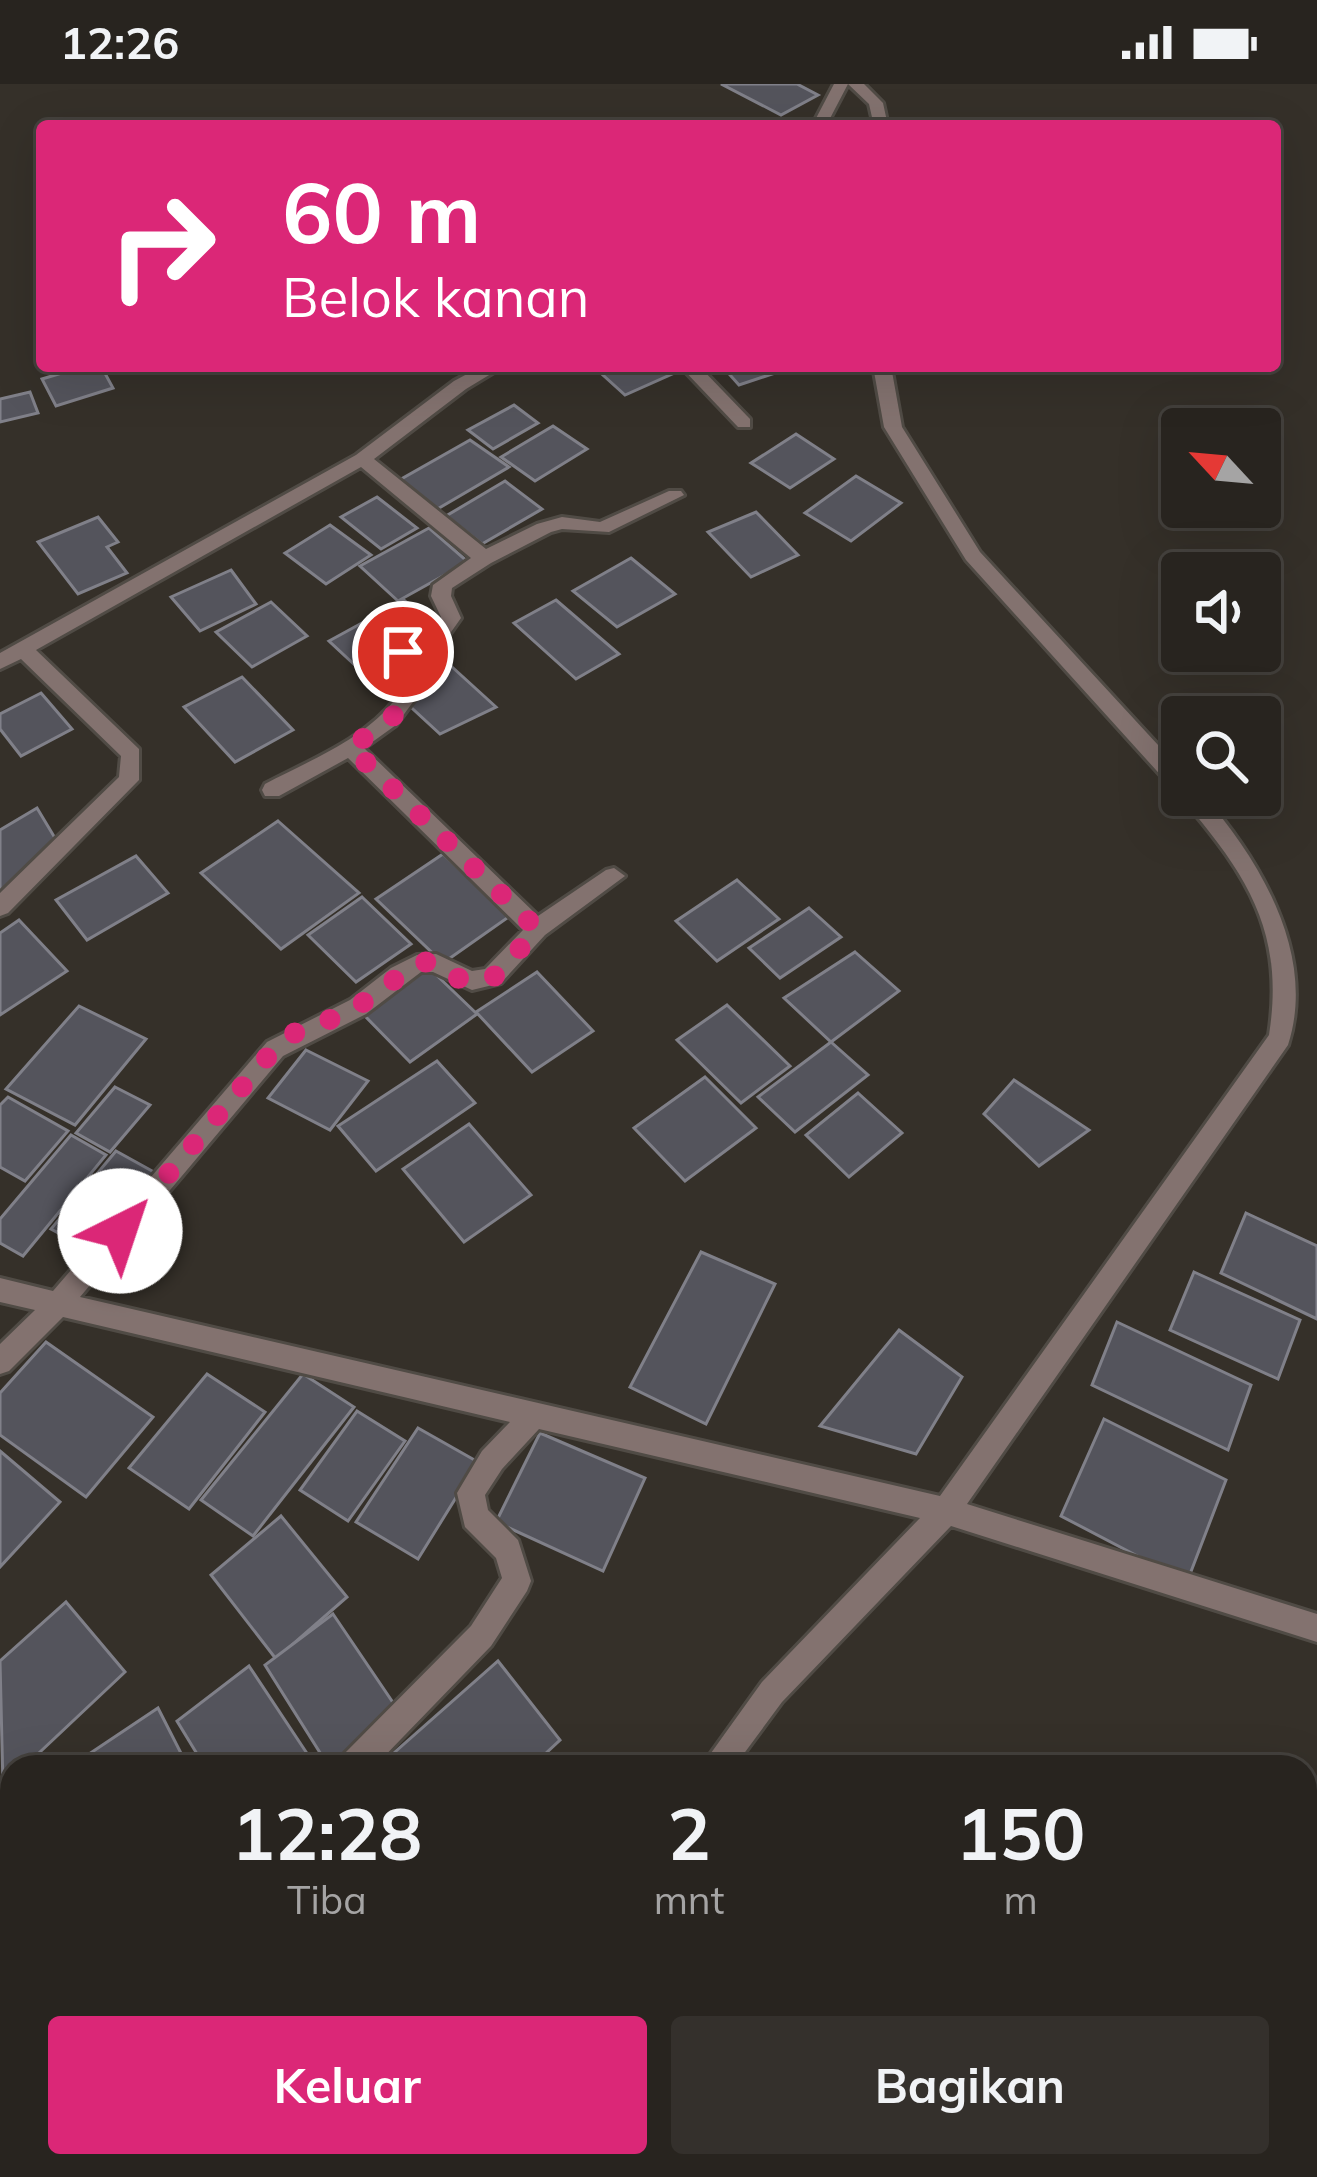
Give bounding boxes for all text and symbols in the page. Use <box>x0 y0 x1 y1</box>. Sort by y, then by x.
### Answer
text: 12:26 <box>60 14 179 70</box>
text: 60 m <box>282 159 481 264</box>
icon: right <box>84 168 240 324</box>
text: Belok kanan <box>282 263 589 331</box>
north arrow <box>1161 408 1281 528</box>
map controls <box>1161 408 1281 816</box>
button: sound <box>1161 552 1281 672</box>
pin <box>352 601 454 703</box>
icon: arrive <box>370 619 436 685</box>
button: search <box>1161 696 1281 816</box>
position arrow <box>57 1168 183 1294</box>
text: 12:28 <box>231 1788 422 1878</box>
text: 2 <box>667 1788 711 1878</box>
text: 150 <box>956 1788 1085 1878</box>
text: Tiba <box>287 1875 367 1924</box>
text: mnt <box>654 1875 724 1924</box>
text: m <box>1004 1875 1038 1924</box>
button: Keluar <box>48 2016 647 2154</box>
button: Bagikan <box>671 2016 1269 2154</box>

